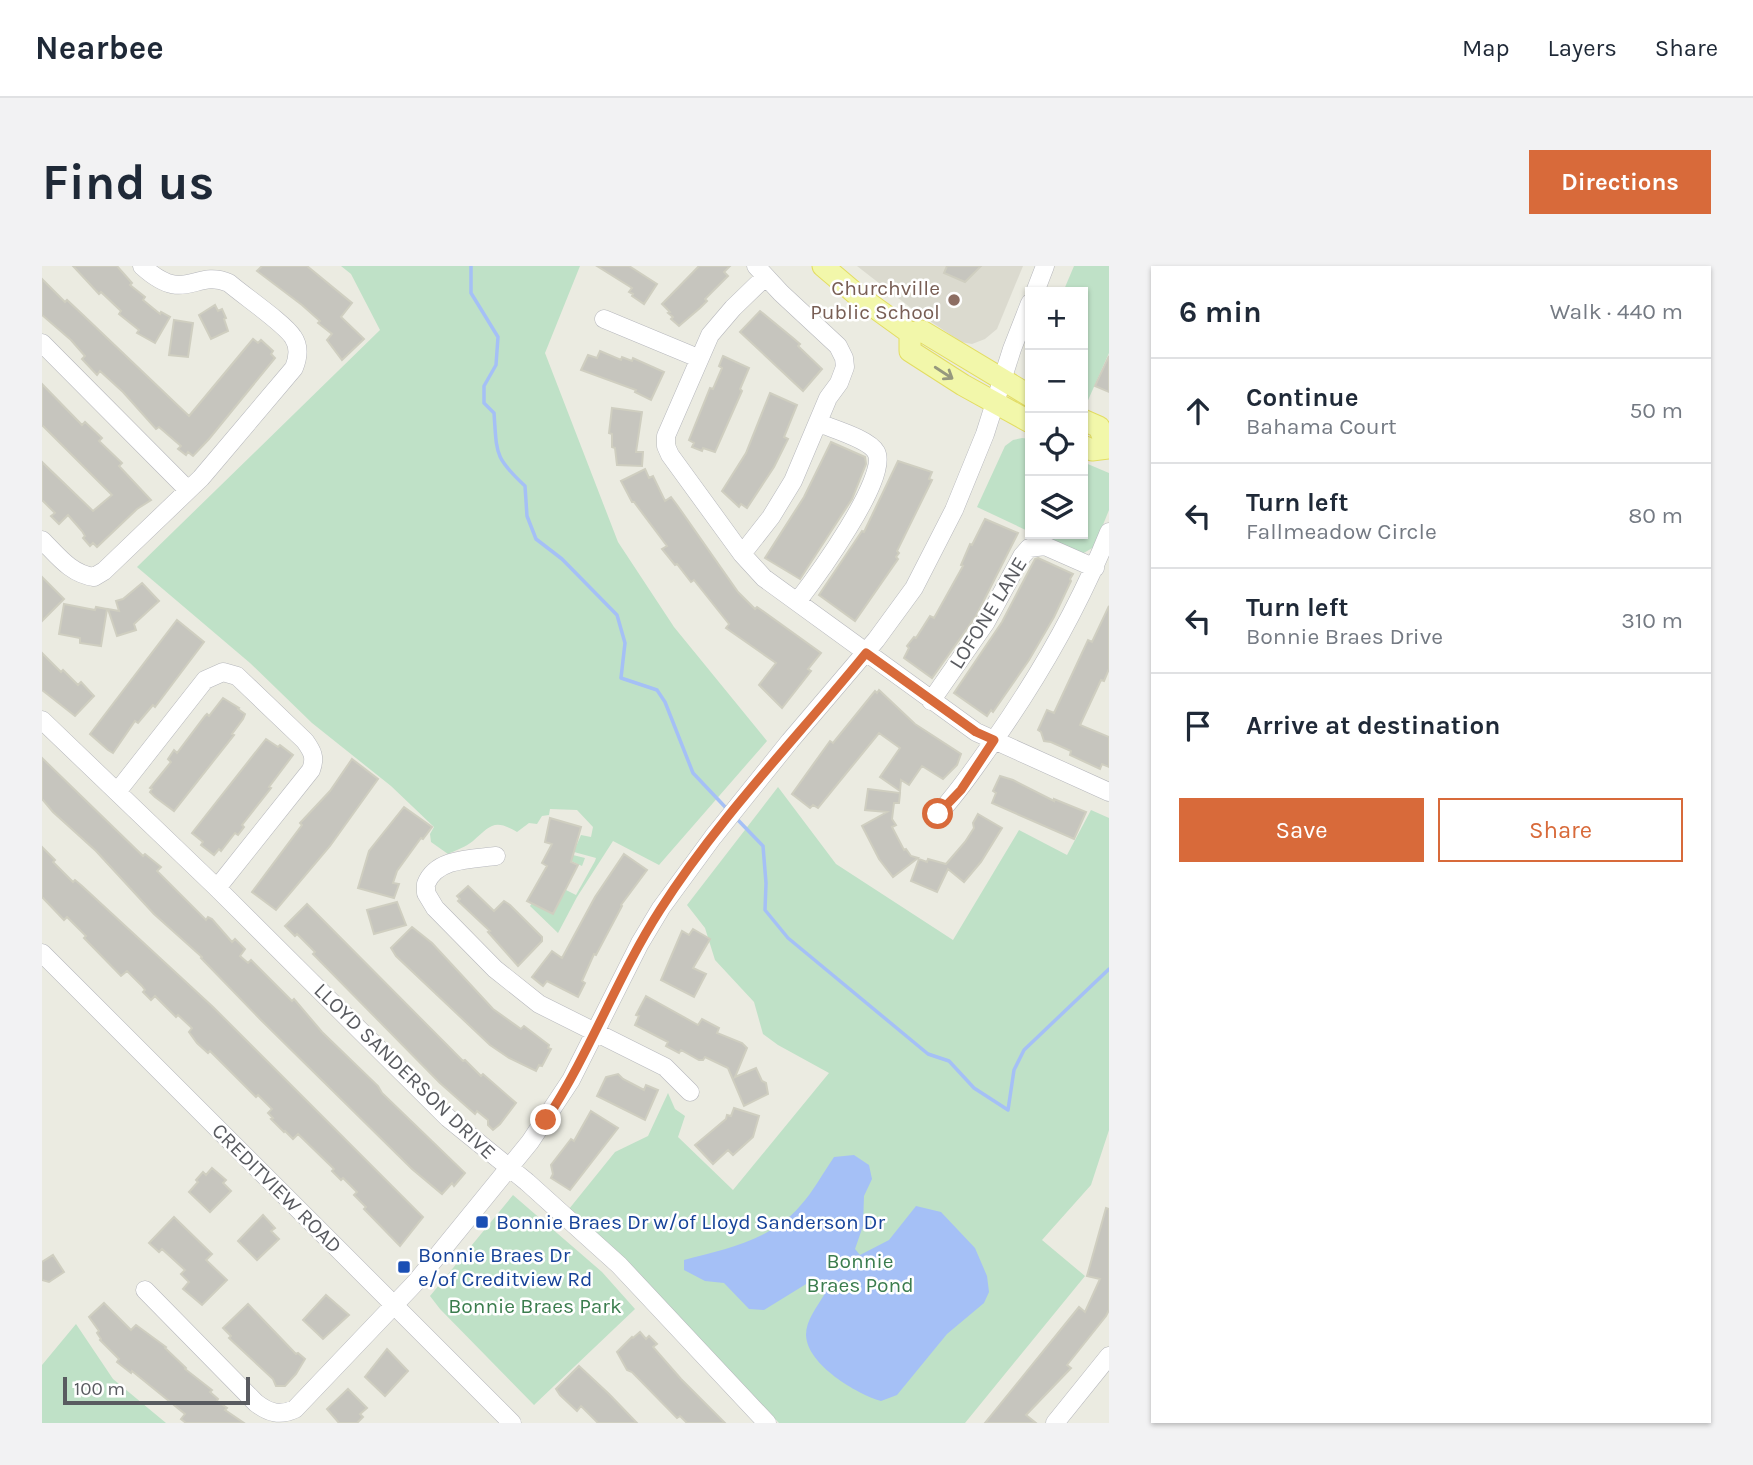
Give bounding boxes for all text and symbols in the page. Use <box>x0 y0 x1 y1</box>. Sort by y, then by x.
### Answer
text: Nearbee <box>35 29 164 67</box>
text: Map <box>1462 34 1510 62</box>
text: Layers <box>1548 34 1617 62</box>
text: Share <box>1655 34 1718 62</box>
button: Directions <box>1529 150 1711 214</box>
text: Find us <box>42 154 214 211</box>
place label: Churchville Public School <box>810 276 940 324</box>
map controls <box>1025 287 1088 539</box>
button: + <box>1025 287 1088 350</box>
marker: Churchville Public School <box>946 292 962 308</box>
text: 6 min <box>1179 294 1262 330</box>
text: Walk · 440 m <box>1550 298 1683 325</box>
button: − <box>1025 350 1088 413</box>
one-way arrow <box>934 366 953 381</box>
text: Continue <box>1246 382 1358 413</box>
icon: ahead <box>1179 392 1217 430</box>
text: 50 m <box>1629 397 1683 424</box>
button: locate <box>1025 413 1088 476</box>
text: Bahama Court <box>1246 413 1397 440</box>
button: layers <box>1025 476 1088 539</box>
text: Turn left <box>1246 487 1348 518</box>
icon: left <box>1179 497 1217 535</box>
text: 80 m <box>1628 502 1683 529</box>
text: Fallmeadow Circle <box>1246 518 1437 545</box>
street label: LOFONE LANE <box>944 553 1032 673</box>
text: Turn left <box>1246 592 1348 623</box>
icon: left <box>1179 602 1217 640</box>
text: 310 m <box>1621 607 1683 634</box>
text: Bonnie Braes Drive <box>1246 623 1443 650</box>
icon: arrive <box>1179 707 1217 745</box>
text: Arrive at destination <box>1246 710 1500 741</box>
route start <box>922 798 953 829</box>
button: Save <box>1179 798 1424 862</box>
button: Share <box>1438 798 1683 862</box>
street label: LLOYD SANDERSON DRIVE <box>309 978 501 1164</box>
route end <box>530 1104 561 1135</box>
street label: CREDITVIEW ROAD <box>207 1118 347 1258</box>
place label: Bonnie Braes Dr w/of Lloyd Sanderson Dr <box>496 1210 885 1234</box>
marker: Bonnie Braes Dr w/of Lloyd Sanderson Dr <box>474 1214 490 1230</box>
place label: Bonnie Braes Dr e/of Creditview Rd <box>418 1243 592 1291</box>
park label: Bonnie Braes Pond <box>806 1249 914 1297</box>
marker: Bonnie Braes Dr e/of Creditview Rd <box>396 1259 412 1275</box>
park label: Bonnie Braes Park <box>448 1294 622 1318</box>
scale bar <box>63 1374 250 1406</box>
text: 100 m <box>74 1378 125 1400</box>

